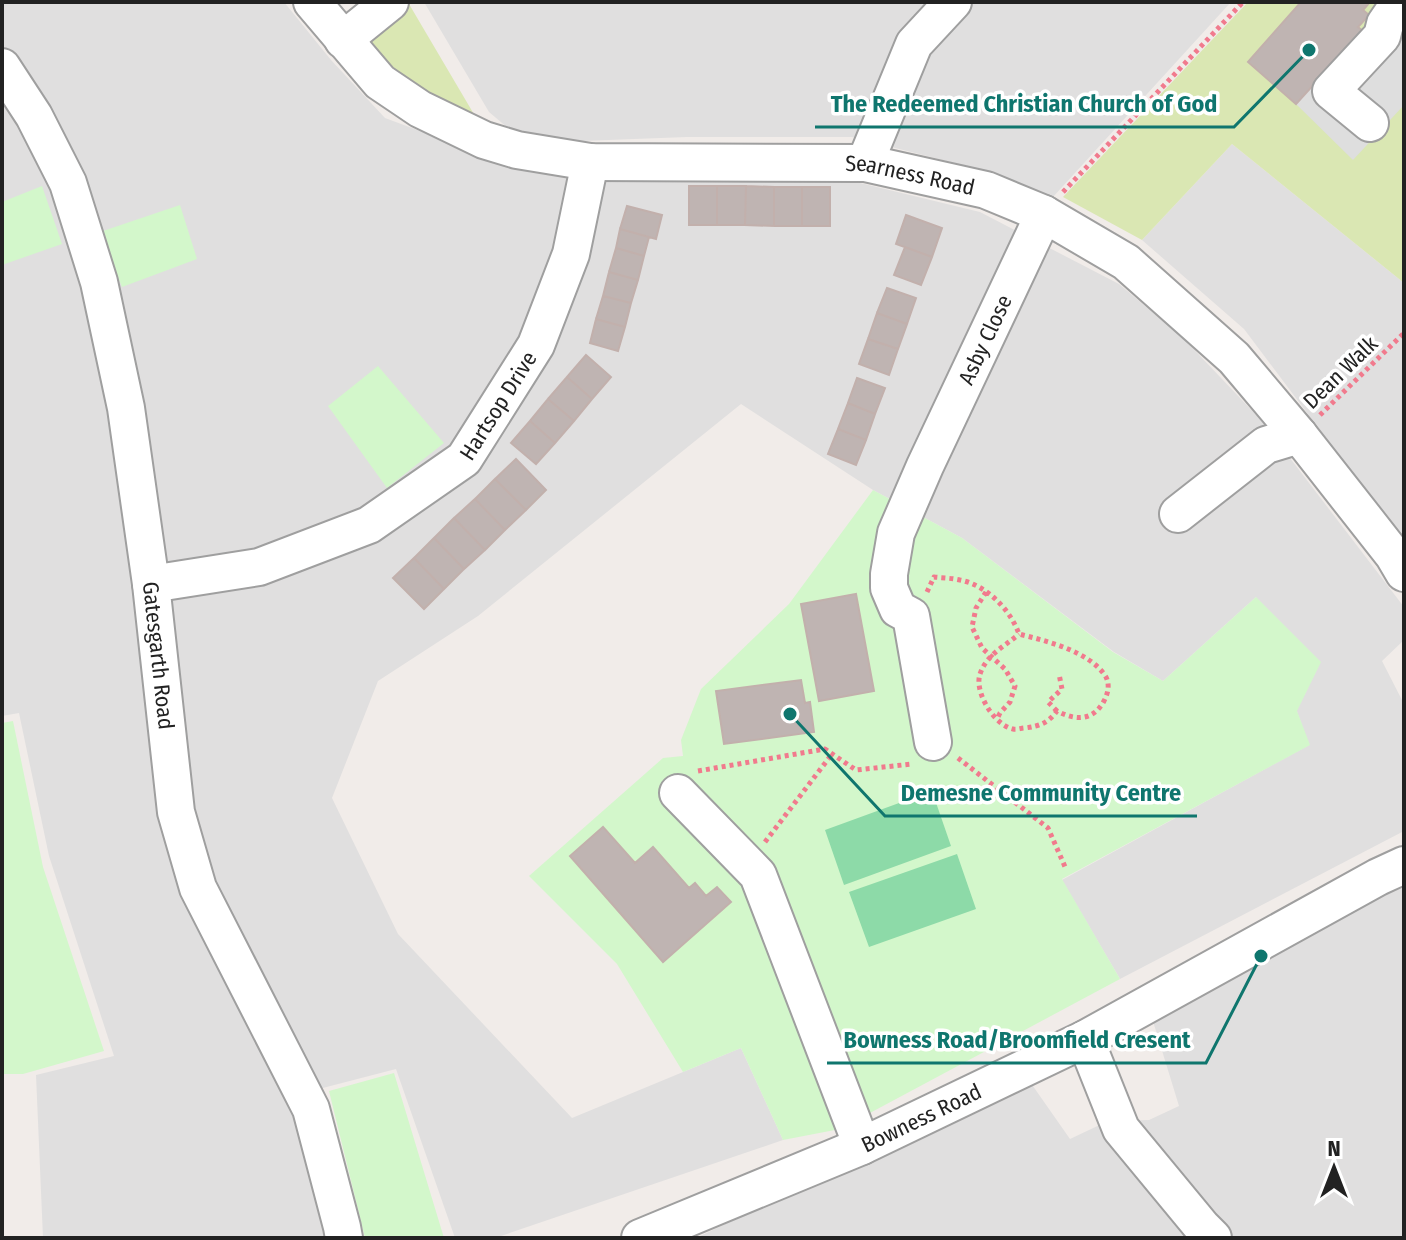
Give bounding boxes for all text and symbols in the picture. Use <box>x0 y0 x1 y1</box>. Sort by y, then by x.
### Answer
callout: The Redeemed Christian Church of God <box>815 79 1234 127</box>
text: The Redeemed Christian Church of God <box>831 90 1217 118</box>
street label: Searness Road <box>845 150 977 201</box>
street label: Asby Close <box>952 291 1018 389</box>
street label: Dean Walk <box>1297 330 1384 415</box>
street label: Hartsop Drive <box>454 346 543 465</box>
street label: Gatesgarth Road <box>137 580 180 731</box>
callout: Demesne Community Centre <box>885 768 1197 816</box>
text: Demesne Community Centre <box>901 779 1181 807</box>
callout: Bowness Road/Broomfield Cresent <box>827 1015 1206 1063</box>
text: Bowness Road/Broomfield Cresent <box>844 1026 1191 1054</box>
street label: Bowness Road <box>857 1078 986 1158</box>
north arrow <box>1294 1128 1374 1208</box>
text: N <box>1327 1135 1341 1162</box>

